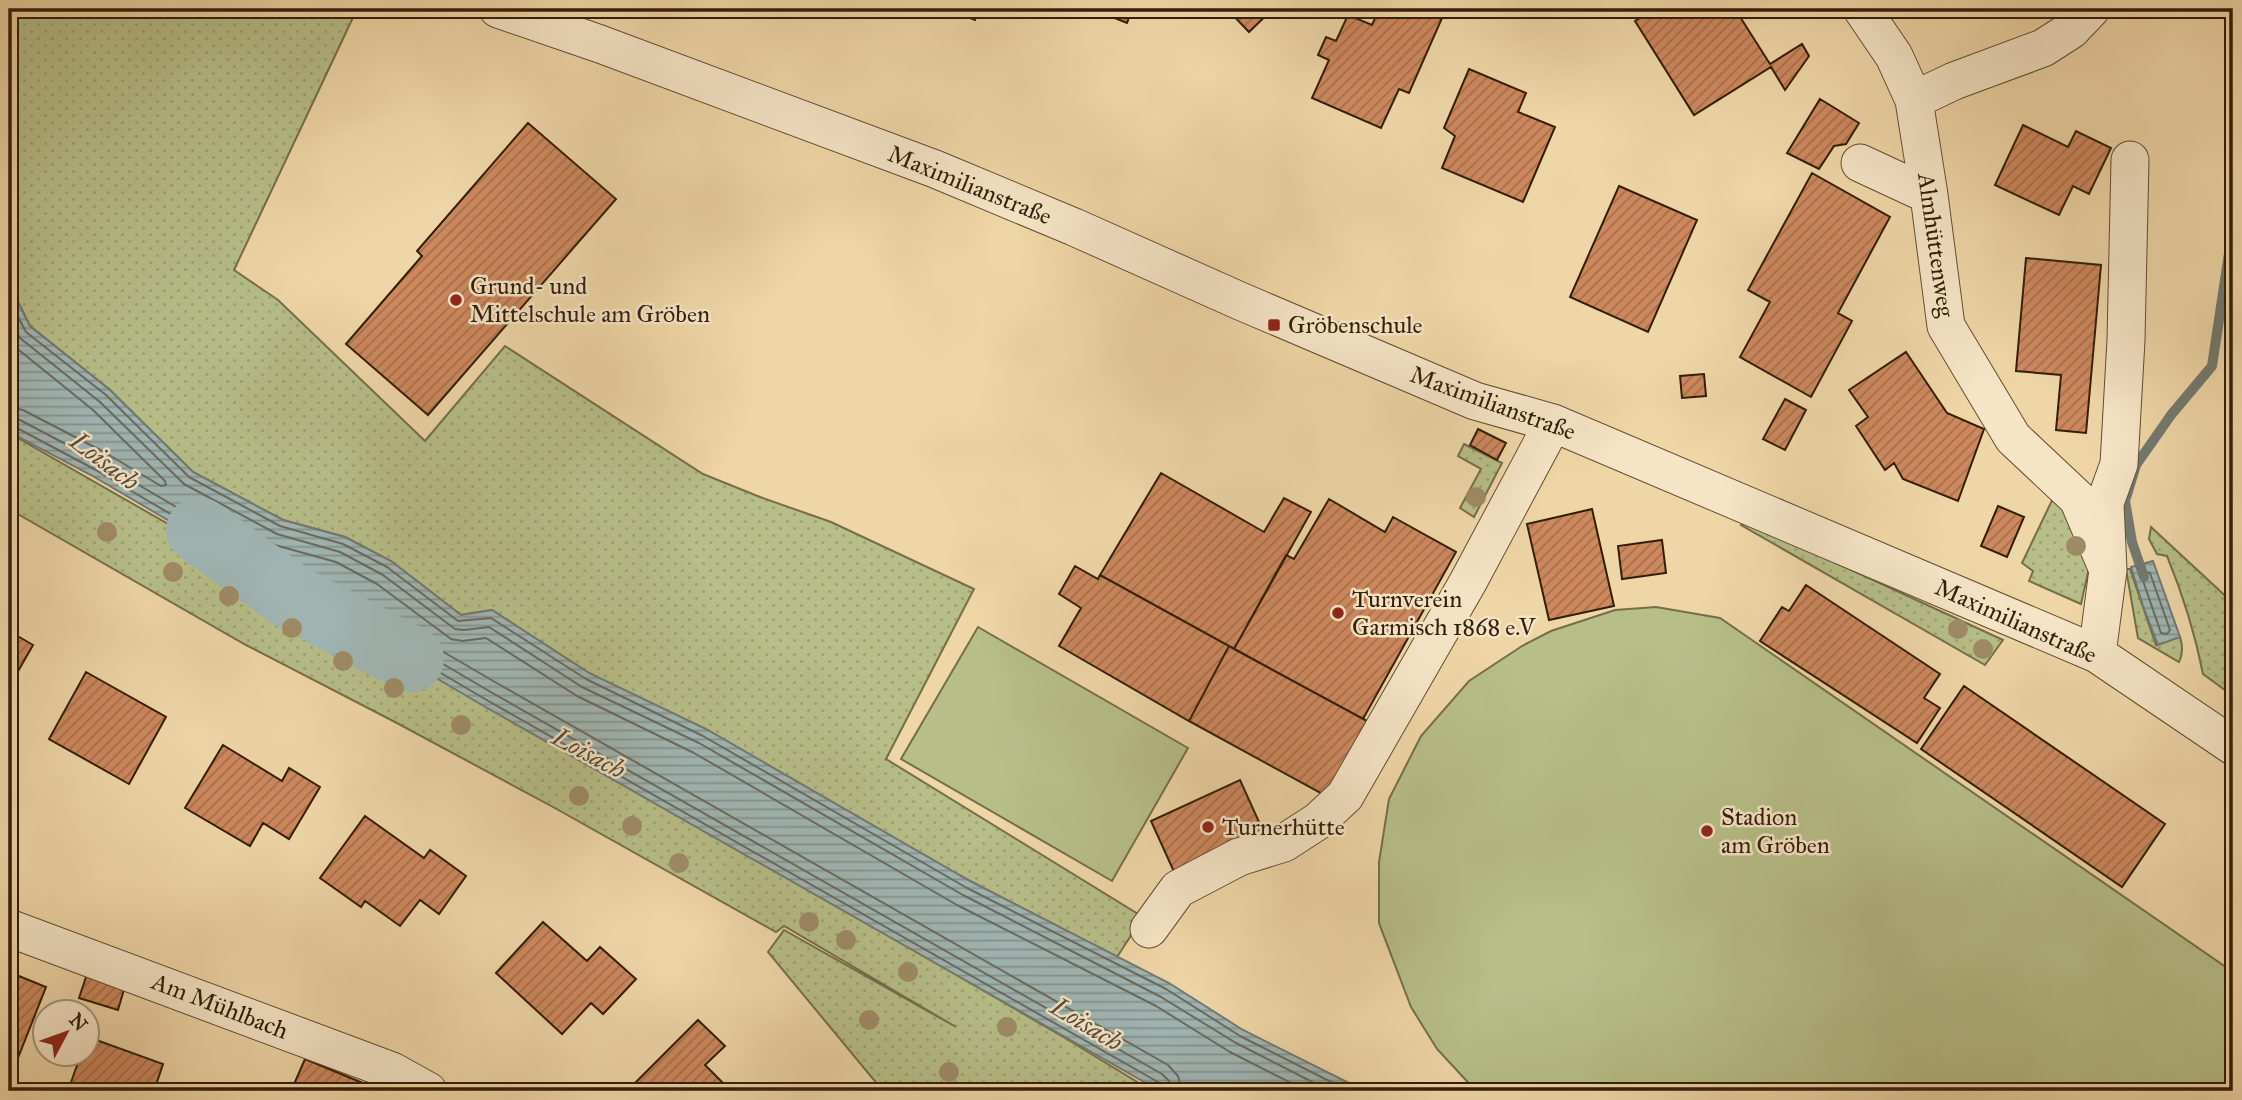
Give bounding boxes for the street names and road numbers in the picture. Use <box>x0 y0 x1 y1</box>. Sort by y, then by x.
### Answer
street label: Maximilianstraße <box>884 139 1056 231</box>
street label: Almhüttenweg <box>1911 170 1961 320</box>
street label: Maximilianstraße <box>1406 359 1580 447</box>
street label: Maximilianstraße <box>1930 572 2102 670</box>
street label: Am Mühlbach <box>147 966 293 1046</box>

